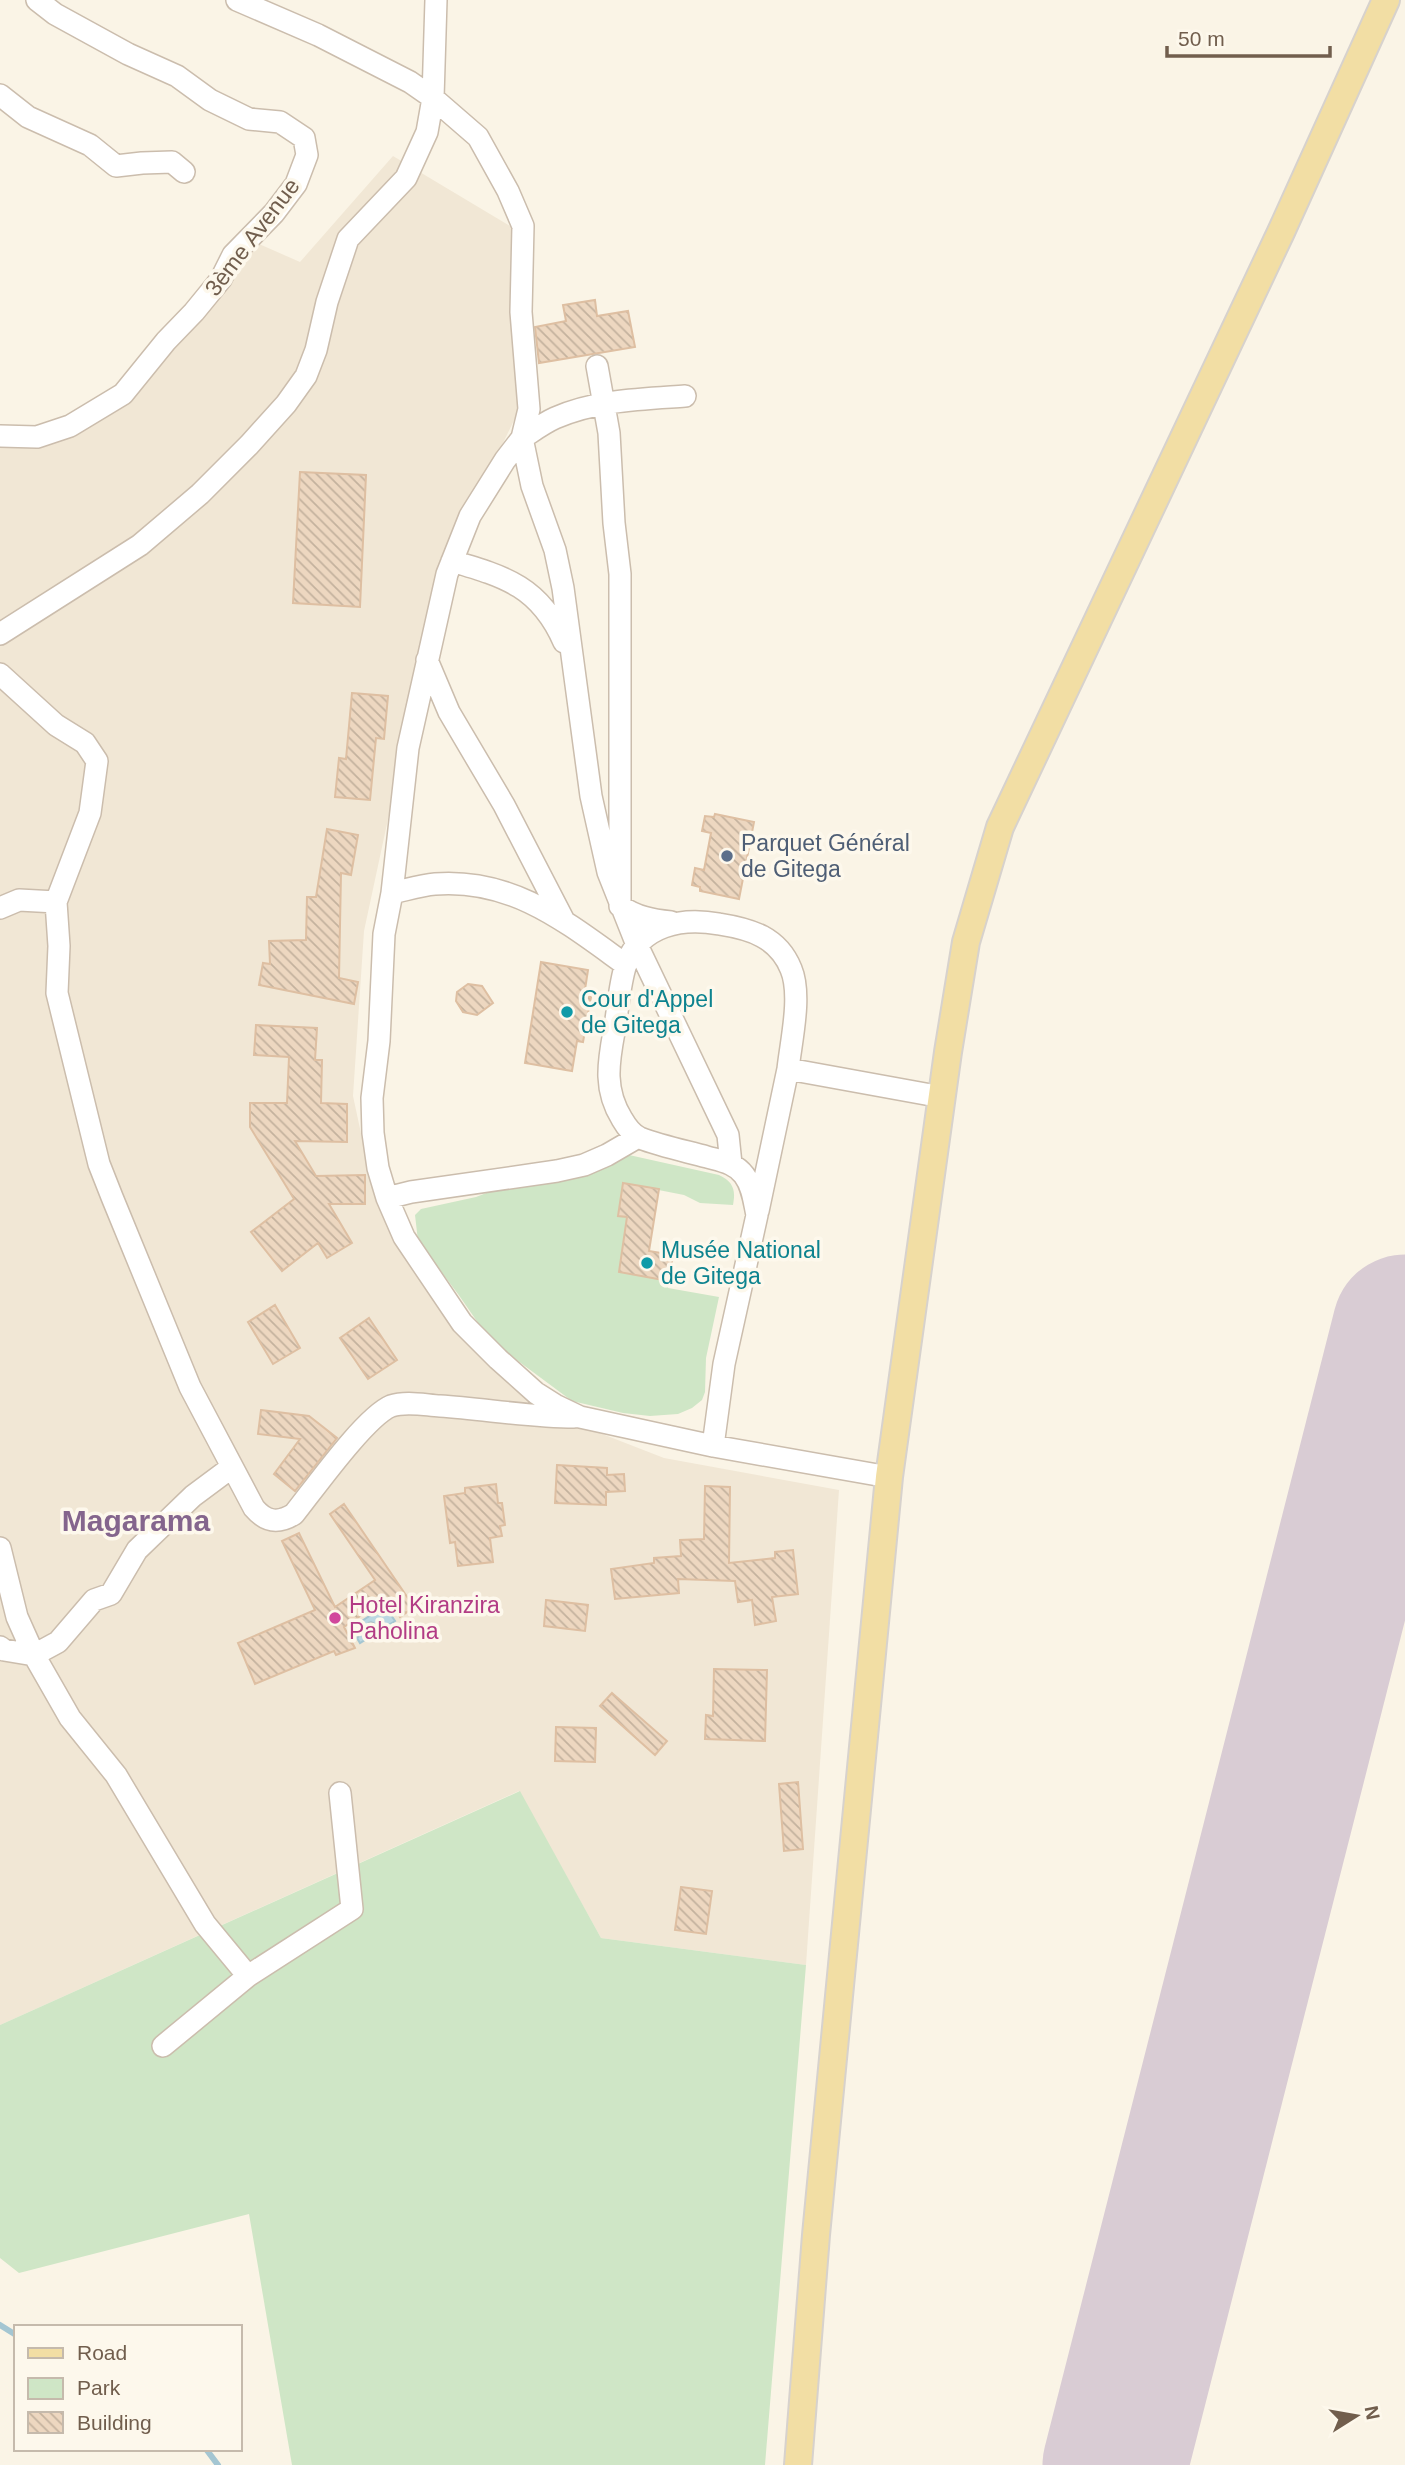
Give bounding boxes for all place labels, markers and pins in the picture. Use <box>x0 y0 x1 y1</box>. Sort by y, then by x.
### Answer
place label: Parquet Général de Gitega <box>741 830 910 882</box>
marker: Parquet Général de Gitega <box>719 848 735 864</box>
place label: Cour d'Appel de Gitega <box>581 986 713 1038</box>
marker: Cour d'Appel de Gitega <box>559 1004 575 1020</box>
place label: Musée National de Gitega <box>661 1237 821 1289</box>
marker: Musée National de Gitega <box>639 1255 655 1271</box>
place label: Hotel Kiranzira Paholina <box>349 1592 500 1644</box>
marker: Hotel Kiranzira Paholina <box>327 1610 343 1626</box>

